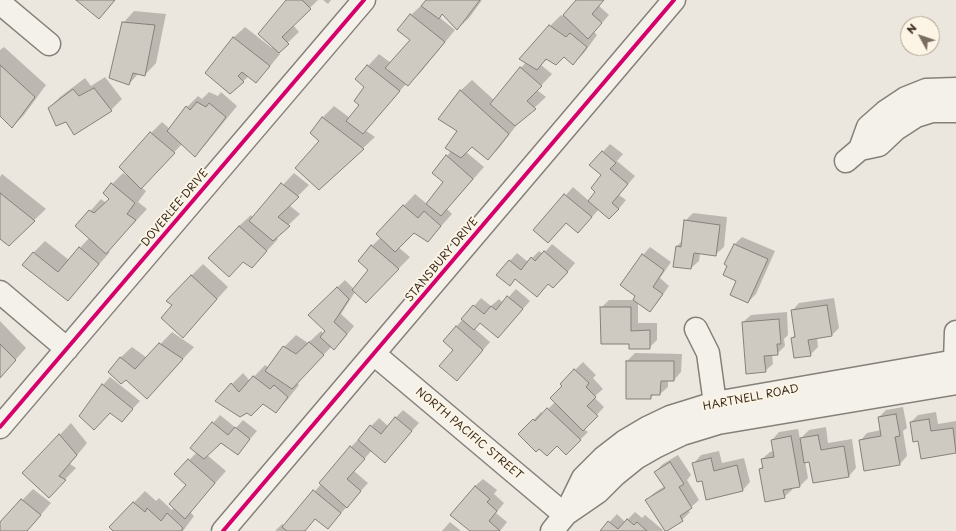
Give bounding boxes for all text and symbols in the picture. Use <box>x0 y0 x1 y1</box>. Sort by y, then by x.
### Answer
north arrow <box>900 16 940 56</box>
text: N <box>902 20 921 37</box>
street label: DOVERLEE DRIVE <box>139 167 211 249</box>
street label: STANSBURY DRIVE <box>403 215 481 305</box>
street label: HARTNELL ROAD <box>702 382 800 414</box>
street label: NORTH PACIFIC STREET <box>413 385 525 483</box>

